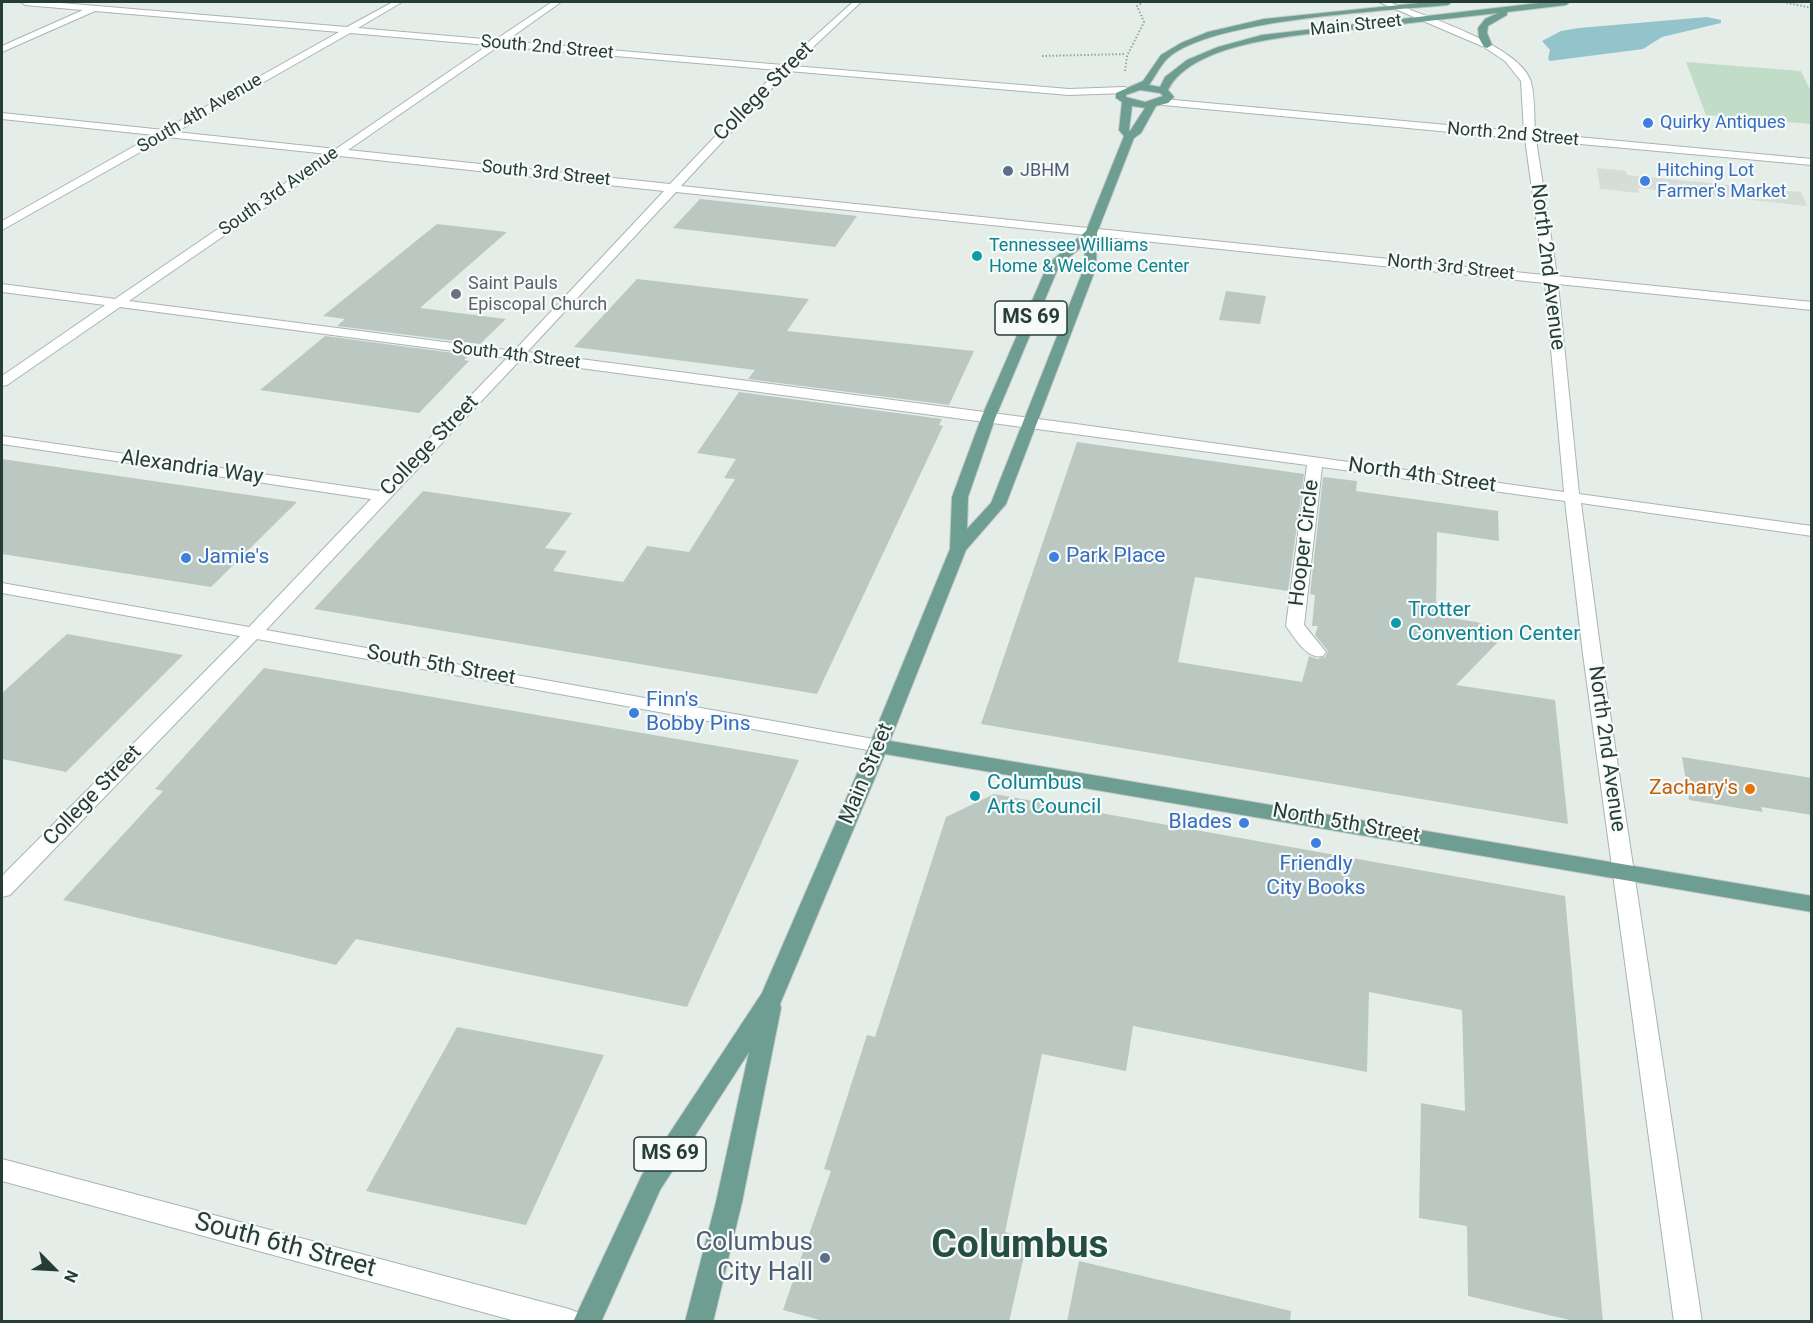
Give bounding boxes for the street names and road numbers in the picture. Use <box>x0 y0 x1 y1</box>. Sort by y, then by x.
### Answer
street label: Main Street <box>1309 10 1403 42</box>
street label: South 2nd Street <box>480 31 614 65</box>
street label: College Street <box>709 37 819 147</box>
street label: South 4th Avenue <box>134 70 266 158</box>
street label: North 2nd Street <box>1446 118 1580 152</box>
street label: South 3rd Avenue <box>215 143 343 241</box>
street label: South 3rd Street <box>481 157 611 191</box>
street label: North 2nd Avenue <box>1524 182 1570 352</box>
street label: North 3rd Street <box>1386 251 1516 285</box>
road number: MS 69 <box>995 301 1067 335</box>
street label: South 4th Street <box>451 337 581 375</box>
street label: College Street <box>376 390 484 502</box>
street label: Alexandria Way <box>119 446 265 490</box>
street label: North 4th Street <box>1346 453 1498 499</box>
street label: Hooper Circle <box>1285 478 1325 608</box>
street label: South 5th Street <box>365 641 517 691</box>
street label: North 2nd Avenue <box>1582 664 1630 834</box>
street label: Main Street <box>834 720 900 828</box>
street label: College Street <box>39 740 147 852</box>
street label: North 5th Street <box>1270 799 1422 849</box>
road number: MS 69 <box>634 1137 706 1171</box>
street label: South 6th Street <box>191 1207 379 1285</box>

